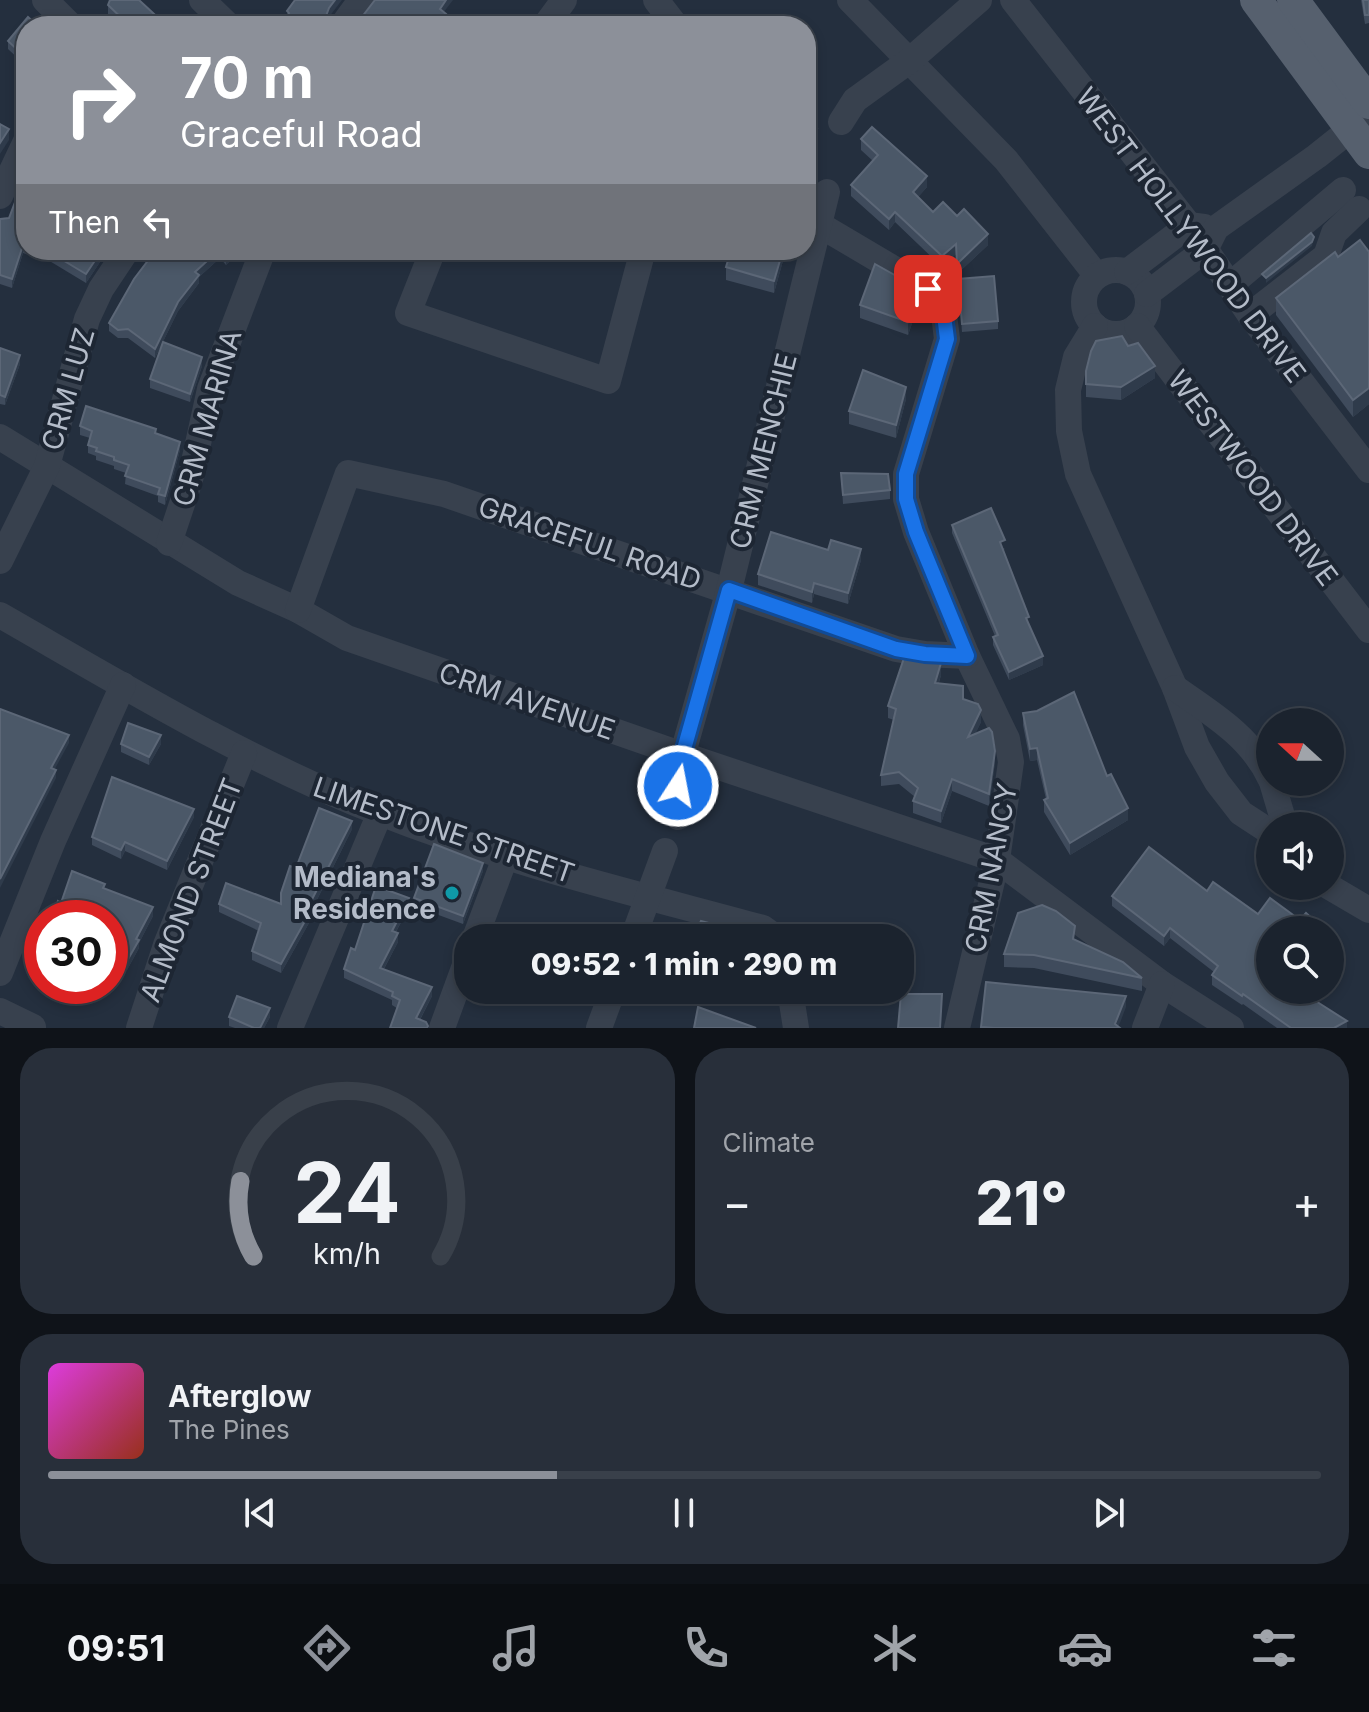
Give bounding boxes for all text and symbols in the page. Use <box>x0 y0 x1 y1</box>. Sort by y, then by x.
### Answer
text: 70 m <box>180 44 314 112</box>
icon: right <box>48 48 152 152</box>
street label: WEST HOLLYWOOD DRIVE <box>1069 81 1313 389</box>
text: Graceful Road <box>180 112 422 156</box>
icon: left <box>136 200 180 244</box>
text: Then <box>48 204 120 240</box>
pin <box>894 255 962 323</box>
icon: arrive <box>906 267 950 311</box>
street label: CRM LUZ <box>34 324 102 454</box>
street label: CRM MARINA <box>166 326 248 510</box>
street label: CRM MENCHIE <box>722 350 804 552</box>
street label: WESTWOOD DRIVE <box>1161 364 1345 592</box>
street label: GRACEFUL ROAD <box>474 489 706 597</box>
street label: CRM AVENUE <box>434 655 620 747</box>
north arrow <box>1256 708 1344 796</box>
map controls <box>1256 708 1344 1004</box>
position arrow <box>636 744 720 828</box>
street label: LIMESTONE STREET <box>309 769 579 891</box>
street label: ALMOND STREET <box>133 773 249 1007</box>
street label: CRM NANCY <box>958 780 1024 956</box>
button: sound <box>1256 812 1344 900</box>
place label: Mediana's Residence <box>293 860 436 926</box>
marker: Mediana's Residence <box>443 884 461 902</box>
speed limit sign: 30 <box>24 900 128 1004</box>
button: search <box>1256 916 1344 1004</box>
text: 09:52 · 1 min · 290 m <box>531 946 837 982</box>
text: Climate <box>723 1127 815 1158</box>
text: 24 <box>294 1142 401 1243</box>
text: 21° <box>976 1167 1068 1239</box>
text: − <box>723 1176 752 1230</box>
text: + <box>1292 1176 1321 1230</box>
text: km/h <box>313 1236 381 1271</box>
text: Afterglow <box>168 1378 312 1414</box>
text: The Pines <box>168 1414 290 1445</box>
icon: previous <box>238 1491 282 1535</box>
icon: pause <box>662 1491 706 1535</box>
icon: next <box>1087 1491 1131 1535</box>
icon: directions <box>299 1620 355 1676</box>
icon: music <box>488 1620 544 1676</box>
icon: phone <box>678 1620 734 1676</box>
icon: climate <box>867 1620 923 1676</box>
icon: car <box>1057 1620 1113 1676</box>
icon: filters <box>1246 1620 1302 1676</box>
text: 09:51 <box>67 1626 165 1670</box>

